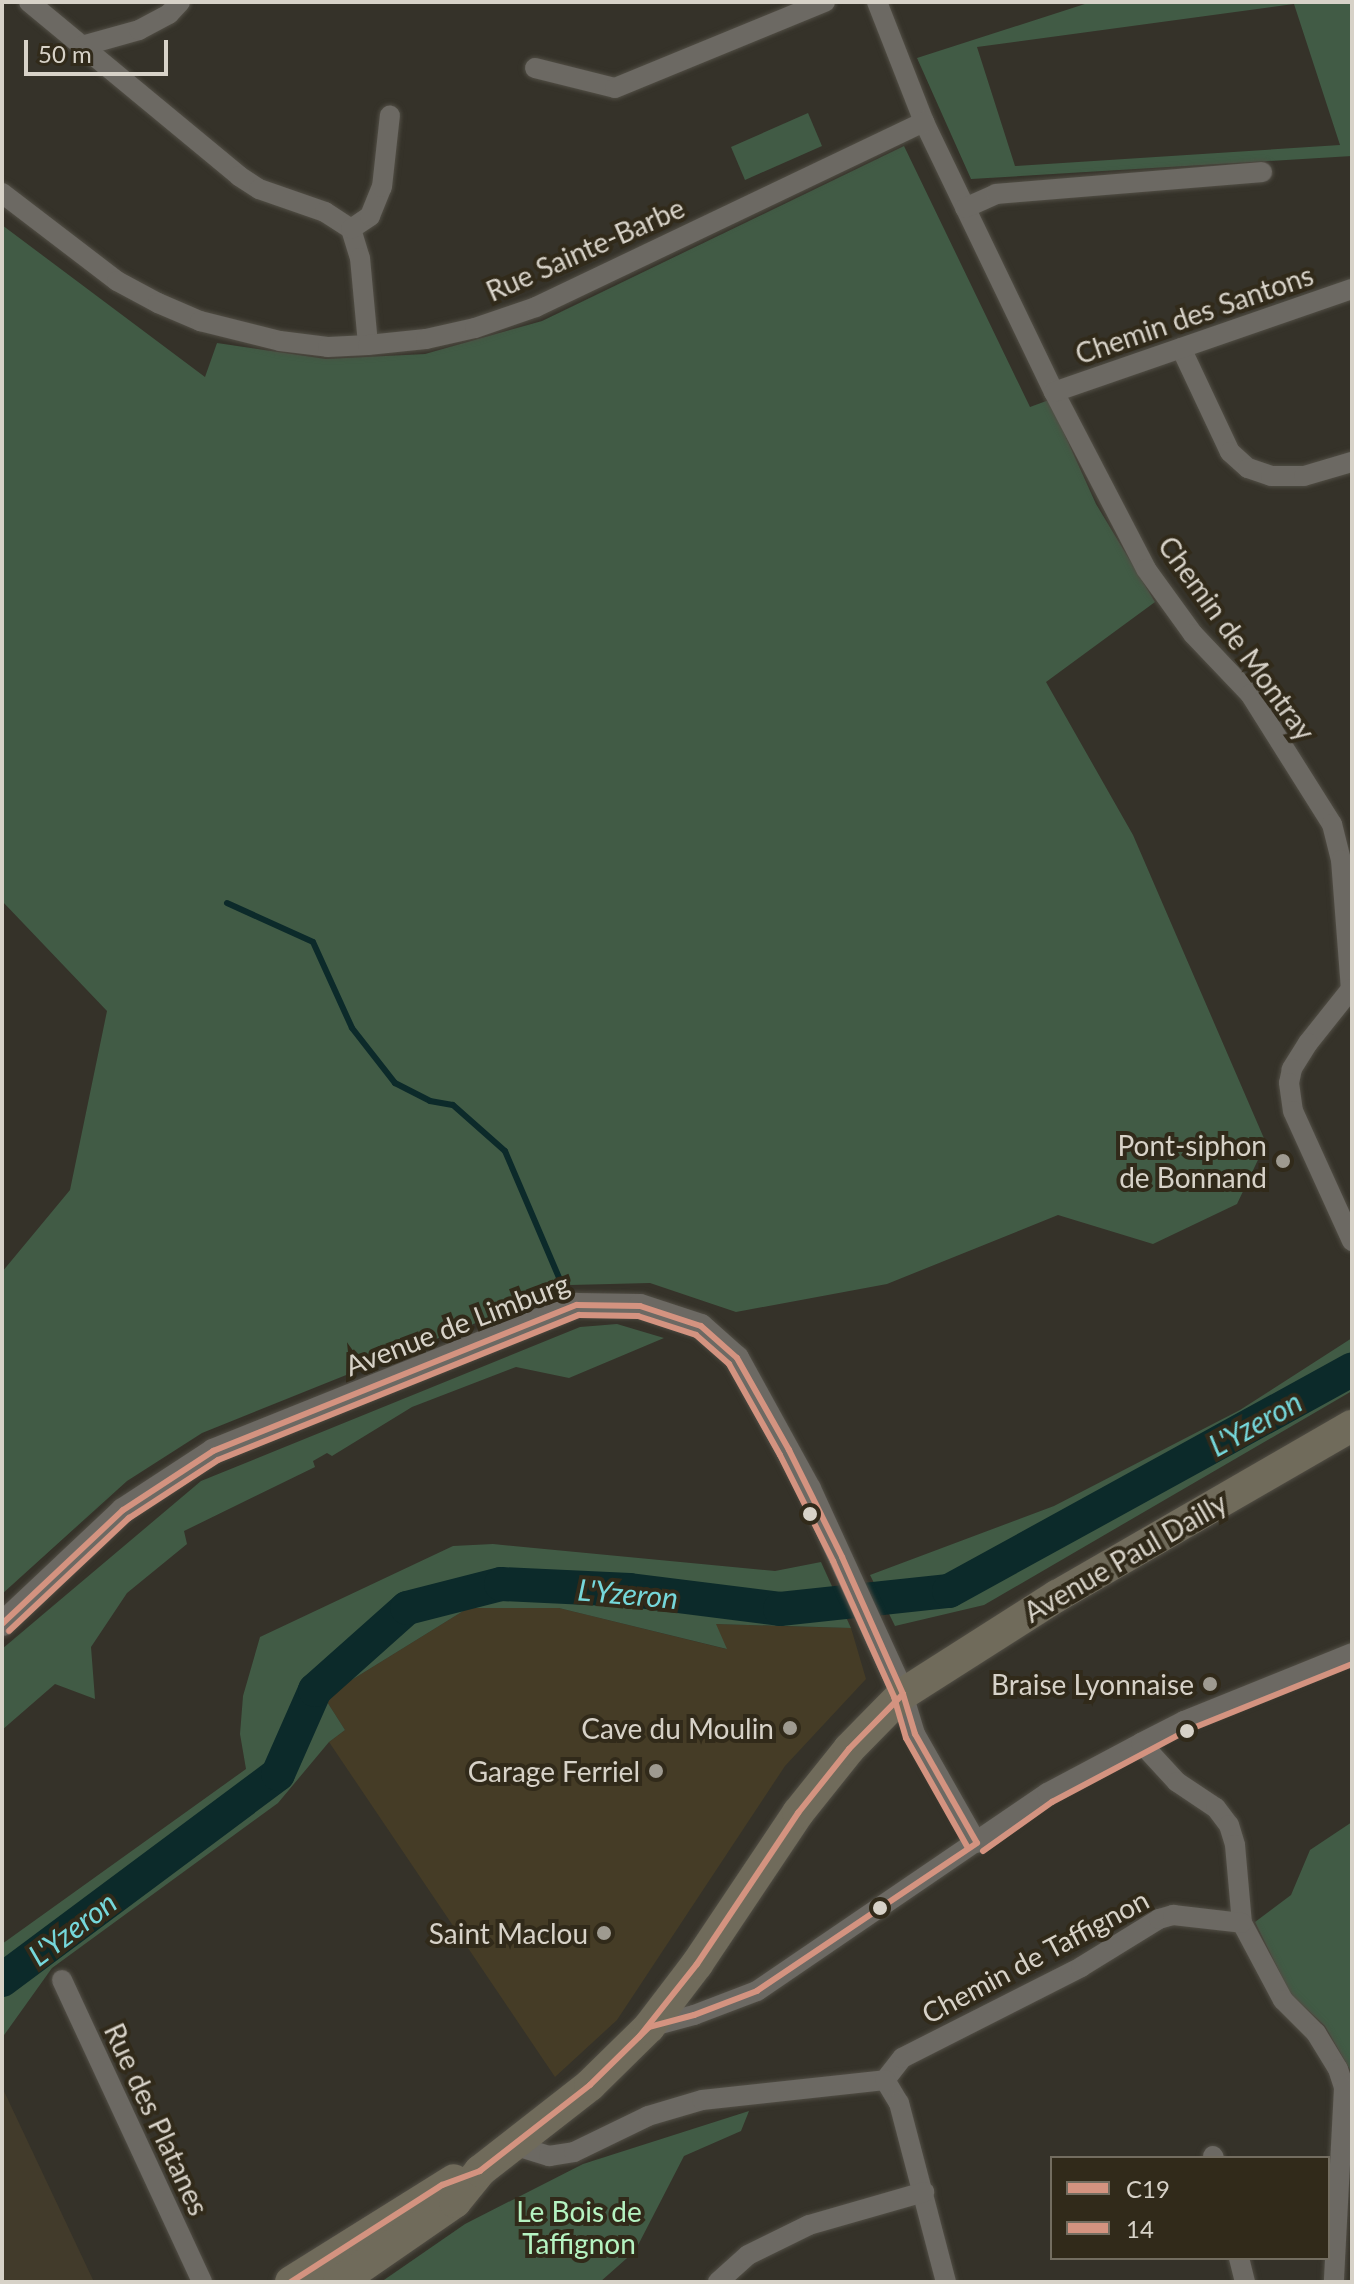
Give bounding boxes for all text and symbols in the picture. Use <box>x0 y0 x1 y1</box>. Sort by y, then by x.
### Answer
scale bar <box>28 24 172 74</box>
text: 50 m <box>38 39 92 68</box>
street label: Rue Sainte-Barbe <box>481 190 689 308</box>
street label: Chemin des Santons <box>1071 258 1317 370</box>
street label: Chemin de Montray <box>1152 529 1322 747</box>
place label: Pont-siphon de Bonnand <box>1118 1128 1267 1194</box>
marker: Pont-siphon de Bonnand <box>1274 1152 1292 1170</box>
street label: Avenue de Limburg <box>340 1266 574 1382</box>
water label: L'Yzeron <box>1202 1383 1308 1463</box>
street label: Avenue Paul Dailly <box>1018 1485 1232 1629</box>
unlabelled marker <box>802 1506 818 1522</box>
water label: L'Yzeron <box>576 1571 680 1615</box>
place label: Braise Lyonnaise <box>991 1667 1194 1701</box>
marker: Braise Lyonnaise <box>1201 1675 1219 1693</box>
place label: Cave du Moulin <box>581 1711 774 1745</box>
marker: Cave du Moulin <box>781 1719 799 1737</box>
unlabelled marker <box>1179 1723 1195 1739</box>
place label: Garage Ferriel <box>468 1754 640 1788</box>
marker: Garage Ferriel <box>647 1762 665 1780</box>
street label: Chemin de Taffignon <box>915 1882 1155 2030</box>
water label: L'Yzeron <box>21 1883 123 1973</box>
unlabelled marker <box>872 1900 888 1916</box>
place label: Saint Maclou <box>429 1916 588 1950</box>
marker: Saint Maclou <box>595 1924 613 1942</box>
street label: Rue des Platanes <box>98 2018 216 2220</box>
legend <box>1050 2156 1330 2260</box>
text: C19 <box>1126 2174 1170 2203</box>
park label: Le Bois de Taffignon <box>516 2194 642 2260</box>
text: 14 <box>1126 2214 1154 2243</box>

